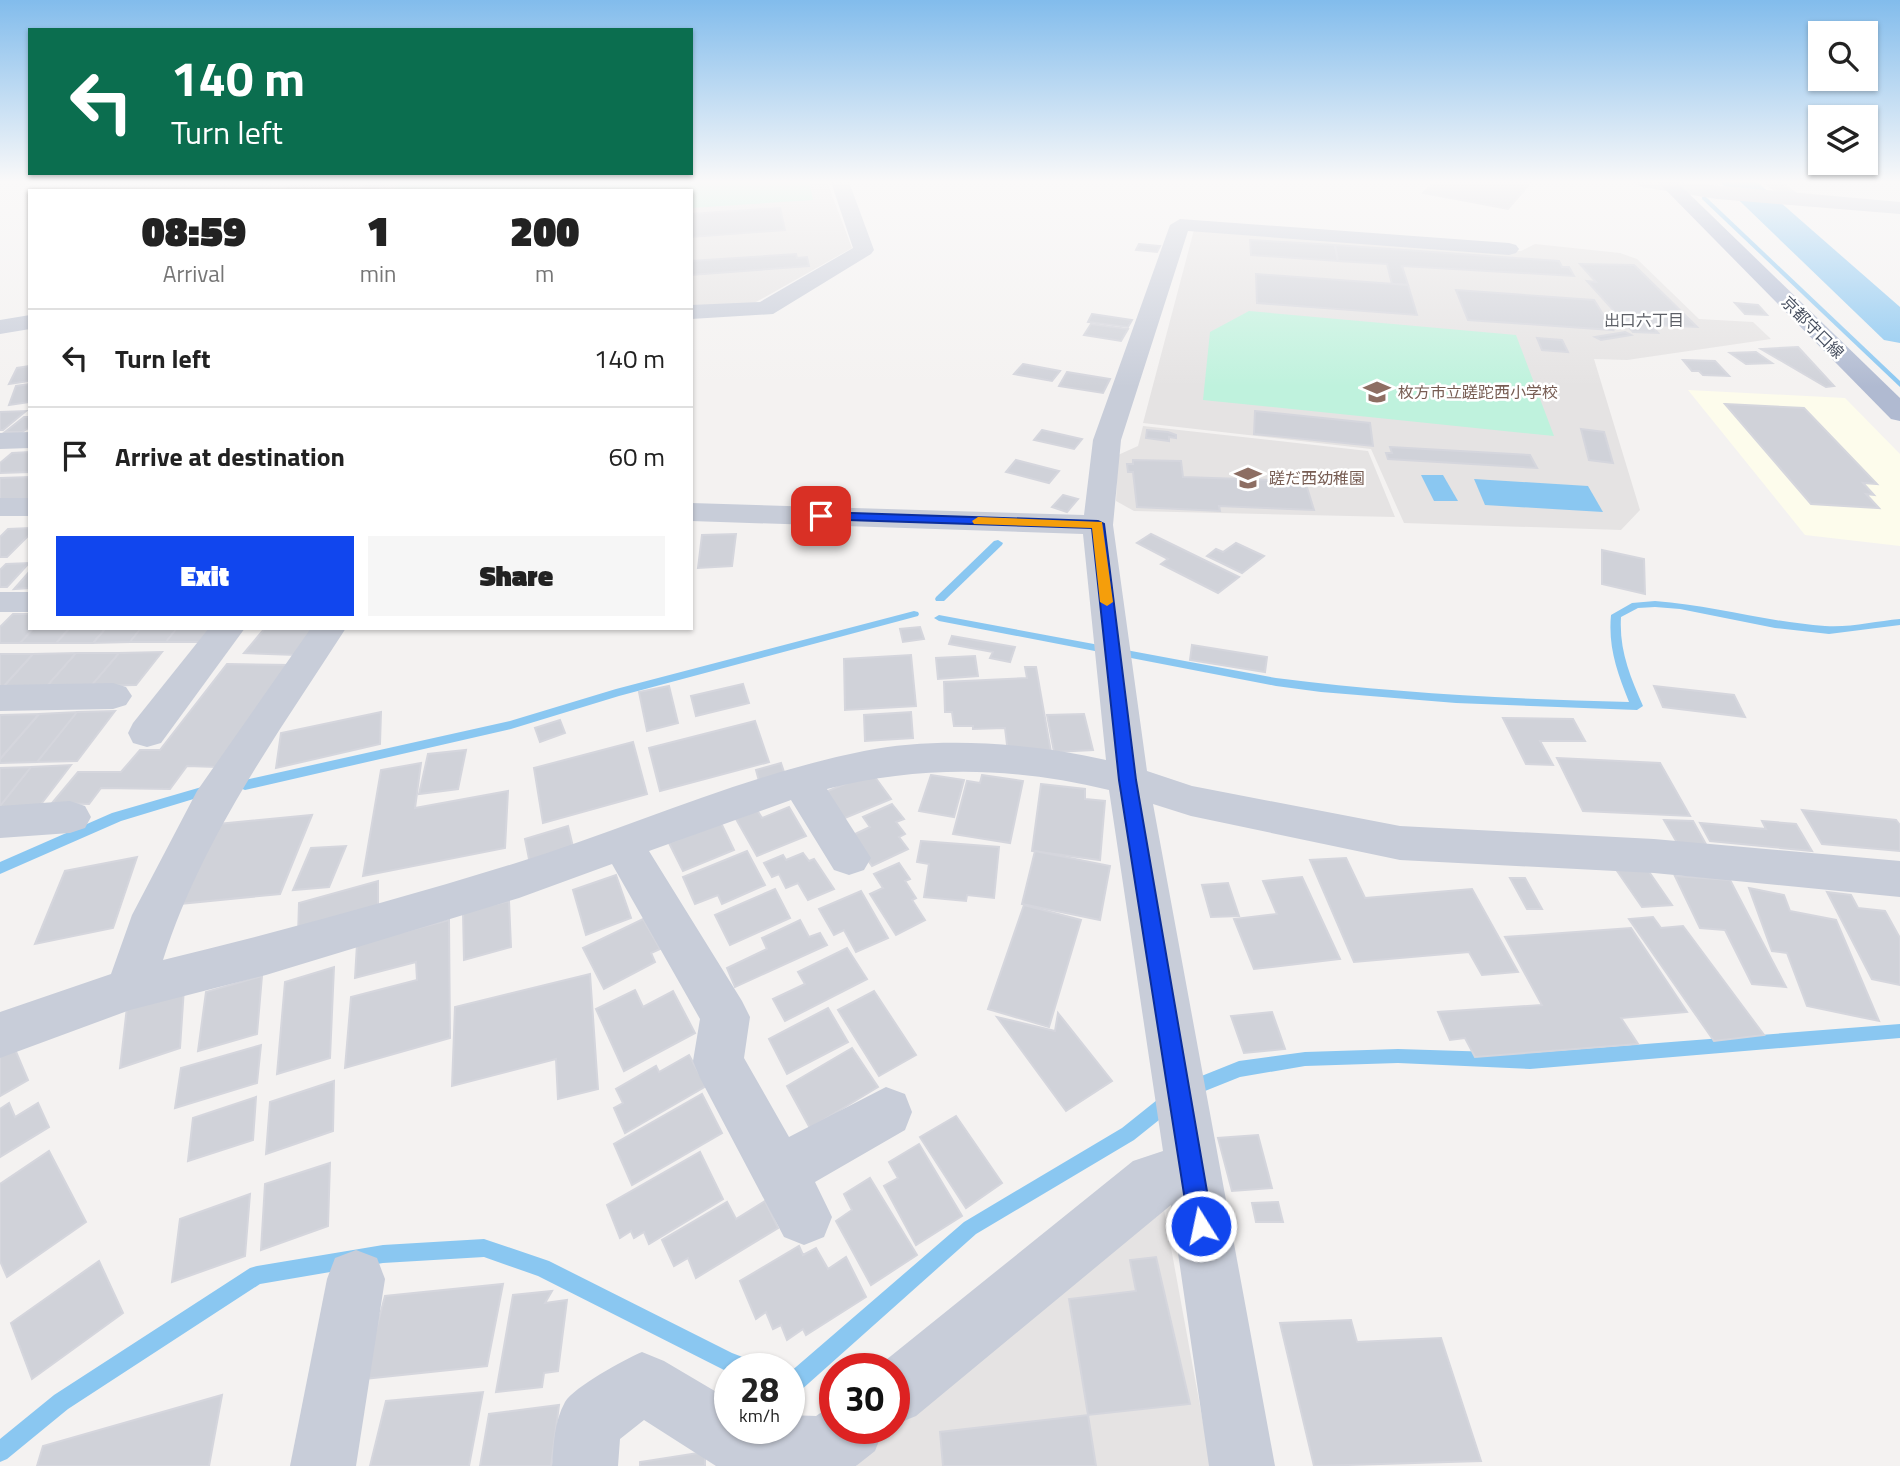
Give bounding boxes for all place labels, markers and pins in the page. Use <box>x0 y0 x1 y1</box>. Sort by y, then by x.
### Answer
school or university icon: 枚方市立蹉跎西小学校 <box>1362 377 1392 407</box>
place label: 枚方市立蹉跎西小学校 <box>1398 380 1558 404</box>
school or university icon: 蹉だ西幼稚園 <box>1233 463 1263 493</box>
place label: 蹉だ西幼稚園 <box>1269 466 1365 490</box>
pin <box>791 486 851 546</box>

